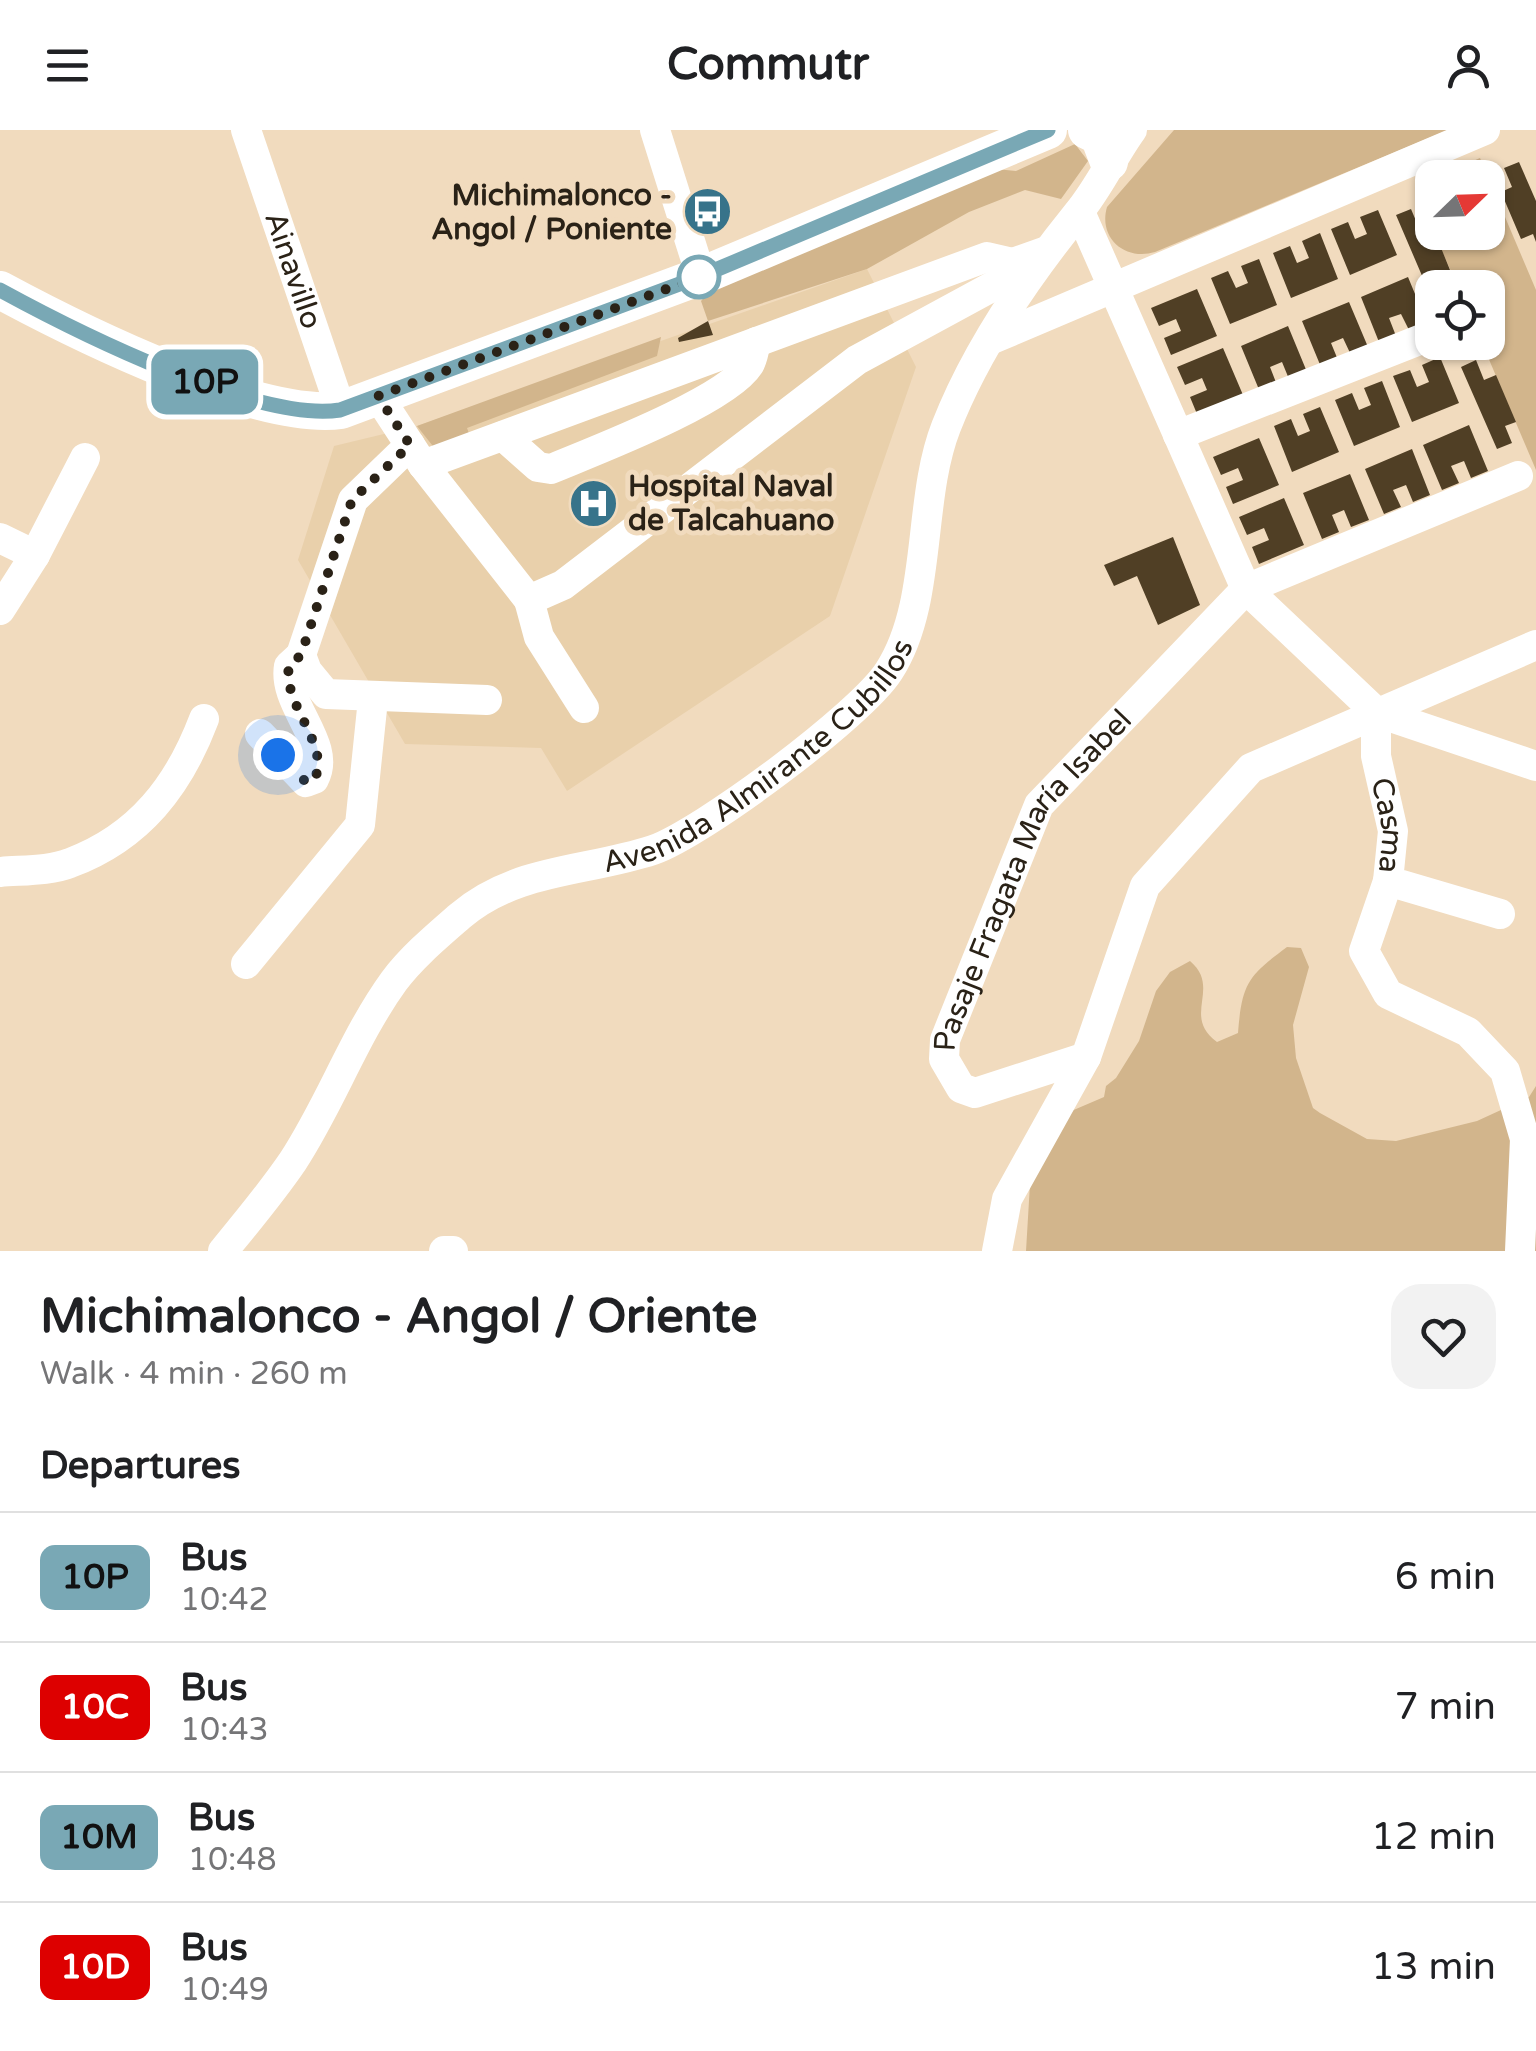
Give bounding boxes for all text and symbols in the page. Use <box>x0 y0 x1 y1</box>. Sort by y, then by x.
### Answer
icon: menu <box>40 38 95 93</box>
text: Commutr <box>667 38 869 92</box>
icon: person <box>1441 38 1496 93</box>
north arrow <box>1415 160 1505 250</box>
map controls <box>1415 160 1505 360</box>
place label: Michimalonco - Angol / Poniente <box>431 177 672 248</box>
bus stop icon: Michimalonco - Angol / Poniente <box>681 186 733 238</box>
street label: Ainavillo <box>257 207 331 333</box>
unlabelled marker <box>678 256 720 298</box>
button: locate <box>1415 270 1505 360</box>
line badge: 10P <box>148 350 262 414</box>
text: 10P <box>171 361 239 403</box>
place label: Hospital Naval de Talcahuano <box>628 468 835 539</box>
hospital icon: Hospital Naval de Talcahuano <box>567 477 619 529</box>
street label: Avenida Almirante Cubillos <box>599 633 921 881</box>
street label: Pasaje Fragata María Isabel <box>926 702 1139 1052</box>
your location <box>253 730 303 780</box>
street label: Casma <box>1363 774 1412 875</box>
button: heart <box>1391 1284 1496 1389</box>
text: Michimalonco - Angol / Oriente <box>40 1288 757 1346</box>
text: Walk · 4 min · 260 m <box>40 1355 348 1393</box>
text: Departures <box>40 1443 241 1489</box>
text: Bus <box>180 1535 247 1581</box>
text: 6 min <box>1395 1554 1496 1600</box>
text: 10P <box>61 1556 129 1598</box>
text: 10:42 <box>180 1581 269 1619</box>
text: Bus <box>180 1665 247 1711</box>
text: 7 min <box>1395 1684 1496 1730</box>
text: 10C <box>61 1686 129 1728</box>
text: 10:43 <box>180 1711 269 1749</box>
text: Bus <box>188 1795 255 1841</box>
text: 12 min <box>1371 1814 1496 1860</box>
text: 10M <box>60 1816 138 1858</box>
text: 10:48 <box>188 1841 277 1879</box>
text: Bus <box>180 1925 248 1971</box>
text: 13 min <box>1371 1944 1496 1990</box>
text: 10D <box>60 1946 130 1988</box>
text: 10:49 <box>180 1971 269 2009</box>

